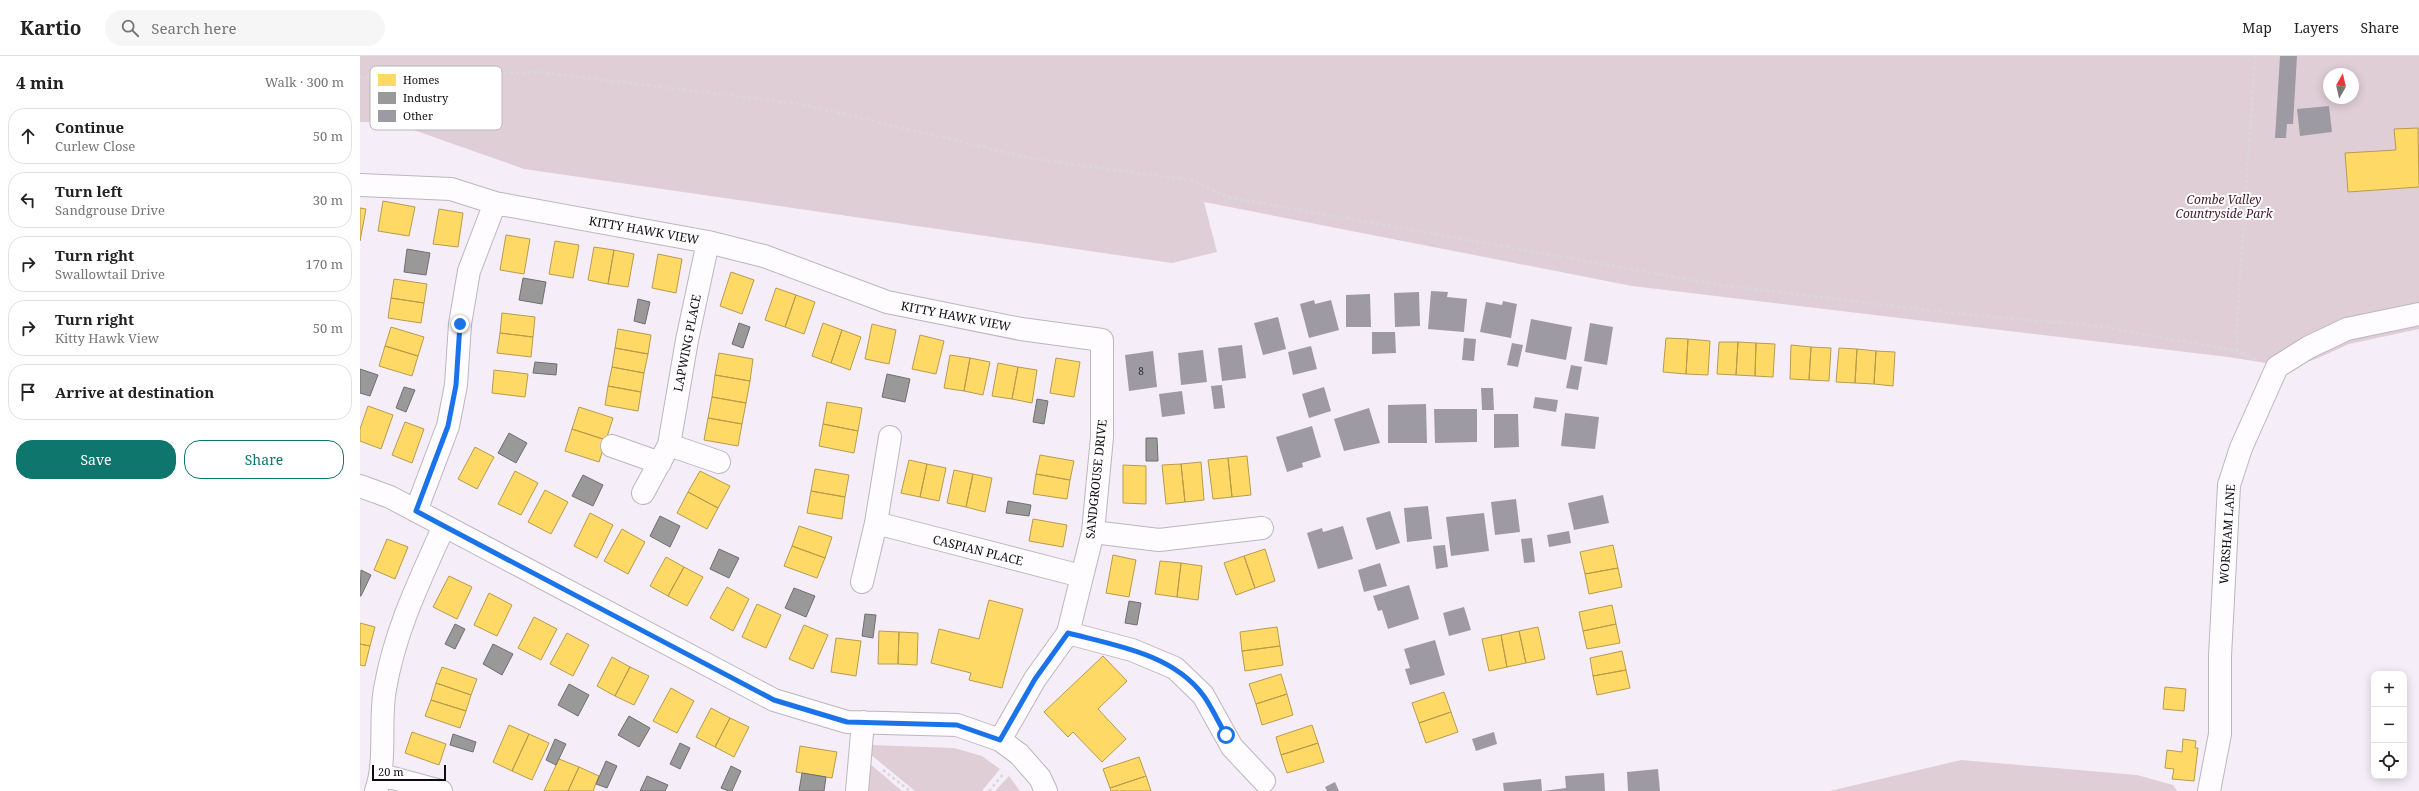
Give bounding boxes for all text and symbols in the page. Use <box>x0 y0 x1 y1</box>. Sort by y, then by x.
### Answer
search box <box>105 10 385 46</box>
text: Kartio <box>20 15 81 41</box>
icon: search <box>119 17 141 39</box>
text: Search here <box>151 18 236 38</box>
text: Map <box>2242 18 2272 37</box>
text: Layers <box>2294 18 2339 37</box>
text: Share <box>2361 18 2399 37</box>
legend <box>370 66 502 130</box>
north arrow <box>2323 68 2359 104</box>
text: 4 min <box>16 71 64 94</box>
text: Homes <box>403 72 439 87</box>
text: Walk · 300 m <box>265 73 344 91</box>
text: Industry <box>403 90 449 105</box>
text: Other <box>403 108 434 123</box>
text: Continue <box>55 117 124 137</box>
icon: ahead <box>17 125 39 147</box>
text: 50 m <box>313 127 343 145</box>
text: Curlew Close <box>55 137 135 155</box>
text: Turn left <box>55 181 123 201</box>
icon: left <box>17 189 39 211</box>
text: 30 m <box>313 191 343 209</box>
park label: Combe Valley Countryside Park <box>2175 191 2274 222</box>
text: Sandgrouse Drive <box>55 201 165 219</box>
street label: KITTY HAWK VIEW <box>588 212 701 248</box>
text: Turn right <box>55 245 134 265</box>
icon: right <box>17 253 39 275</box>
text: 170 m <box>306 255 343 273</box>
text: Swallowtail Drive <box>55 265 165 283</box>
street label: LAPWING PLACE <box>669 293 705 393</box>
street label: KITTY HAWK VIEW <box>900 297 1013 335</box>
text: Turn right <box>55 309 134 329</box>
route end <box>451 315 469 333</box>
icon: right <box>17 317 39 339</box>
text: 50 m <box>313 319 343 337</box>
text: Kitty Hawk View <box>55 329 159 347</box>
house number: 8 <box>1138 364 1144 378</box>
icon: arrive <box>17 381 39 403</box>
text: Arrive at destination <box>55 382 214 402</box>
street label: SANDGROUSE DRIVE <box>1081 418 1111 540</box>
button: Save <box>16 440 176 479</box>
button: Share <box>184 440 344 479</box>
street label: WORSHAM LANE <box>2215 483 2239 585</box>
street label: CASPIAN PLACE <box>931 531 1025 569</box>
map controls <box>2371 671 2407 779</box>
button: + <box>2371 671 2407 707</box>
button: − <box>2371 707 2407 743</box>
route start <box>1217 726 1235 744</box>
button: locate <box>2371 743 2407 779</box>
scale bar <box>372 763 446 782</box>
text: 20 m <box>378 764 404 779</box>

